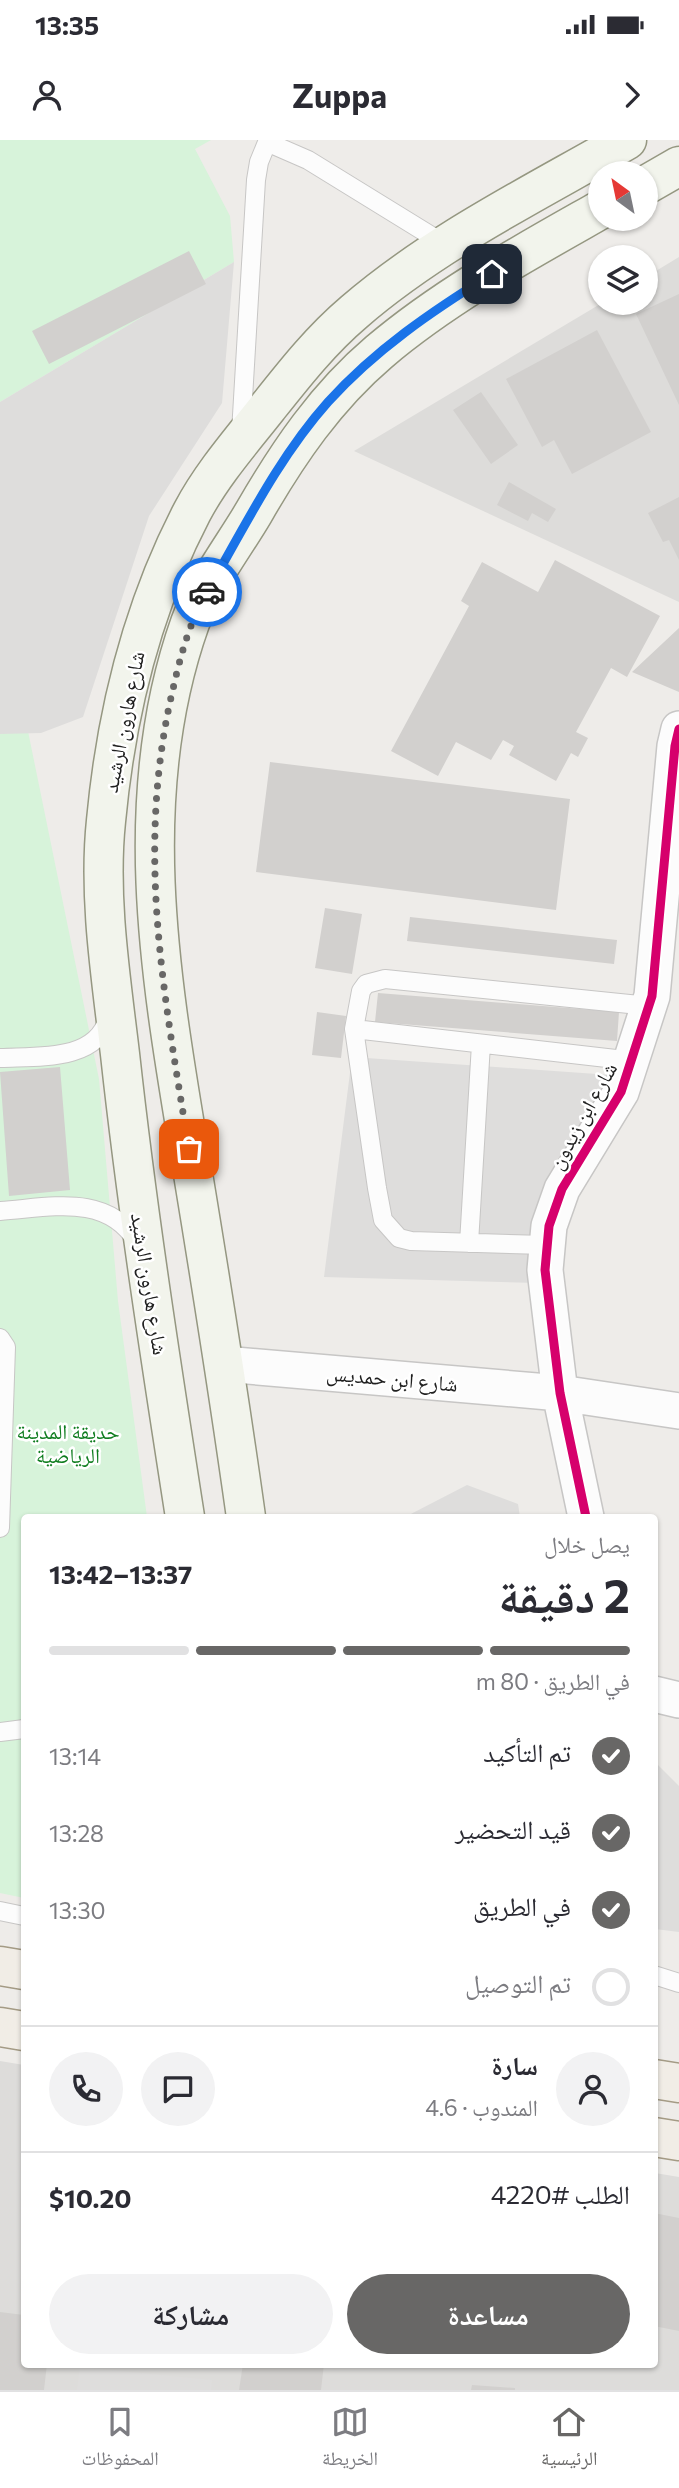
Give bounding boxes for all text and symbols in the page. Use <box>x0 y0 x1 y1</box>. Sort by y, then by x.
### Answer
text: 13:35 <box>35 9 99 40</box>
text: Zuppa <box>292 75 387 115</box>
icon: person <box>28 76 66 114</box>
icon: forward <box>613 76 651 114</box>
north arrow <box>588 161 658 231</box>
map controls <box>588 161 658 315</box>
pin <box>462 244 522 304</box>
button: layers <box>588 245 658 315</box>
icon: home <box>473 255 511 293</box>
courier <box>172 557 242 627</box>
icon: car <box>188 573 226 611</box>
street label: شارع هارون الرشيد <box>97 649 150 795</box>
street label: شارع ابن زيدون <box>542 1057 623 1174</box>
pin <box>159 1119 219 1179</box>
icon: bag <box>170 1130 208 1168</box>
street label: شارع هارون الرشيد <box>125 1211 174 1357</box>
street label: شارع ابن حمديس <box>325 1359 459 1398</box>
park label: حديقة المدينة الرياضية <box>16 1418 120 1467</box>
text: يصل خلال <box>544 1530 630 1558</box>
text: 13:37–13:42 <box>49 1558 192 1589</box>
text: 2 دقيقة <box>498 1566 630 1622</box>
text: في الطريق · 80 m <box>476 1667 630 1695</box>
text: تم التأكيد <box>483 1736 571 1767</box>
icon: check <box>592 1737 630 1775</box>
text: 13:14 <box>49 1742 101 1770</box>
text: قيد التحضير <box>455 1813 571 1844</box>
icon: check <box>592 1814 630 1852</box>
text: 13:28 <box>49 1819 104 1847</box>
text: في الطريق <box>473 1890 571 1921</box>
icon: check <box>592 1891 630 1929</box>
text: 13:30 <box>49 1896 106 1924</box>
text: تم التوصيل <box>465 1967 571 1998</box>
text: سارة <box>491 2049 538 2080</box>
button: phone <box>49 2052 123 2126</box>
button: chat <box>141 2052 215 2126</box>
button: person <box>556 2052 630 2126</box>
text: المندوب · 4.6 <box>425 2093 538 2121</box>
text: الطلب #4220 <box>491 2178 630 2209</box>
text: $10.20 <box>49 2182 131 2213</box>
button: مشاركة <box>49 2274 333 2354</box>
button: مساعدة <box>347 2274 630 2354</box>
tab: المحفوظات <box>82 2403 159 2477</box>
tab: الخريطة <box>322 2403 378 2477</box>
tab: الرئيسية <box>541 2403 597 2477</box>

